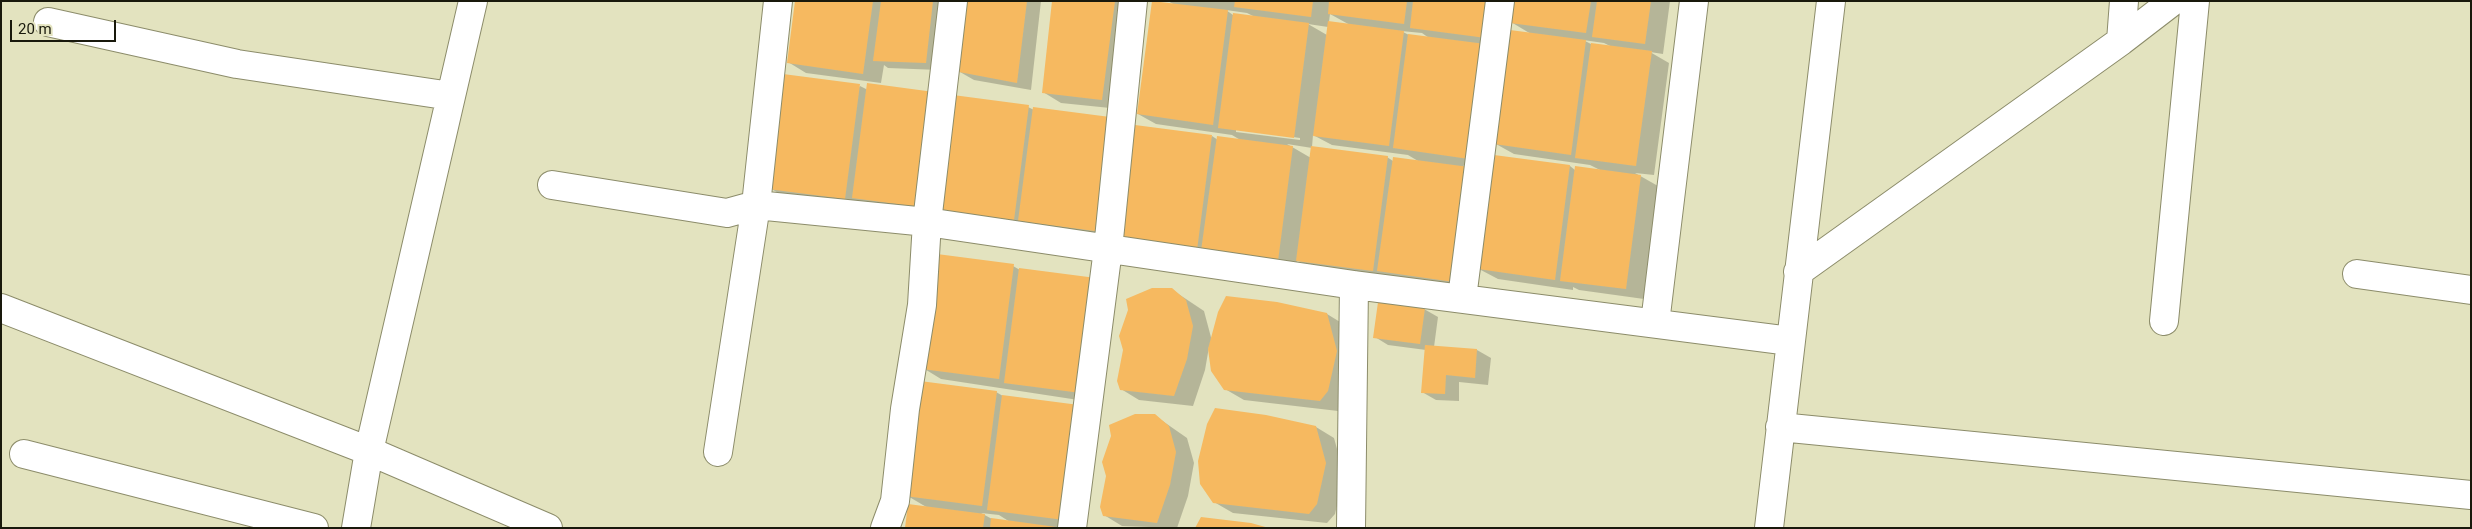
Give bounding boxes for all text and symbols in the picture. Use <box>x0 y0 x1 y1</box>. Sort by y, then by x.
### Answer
scale bar <box>12 10 119 42</box>
text: 20 m <box>18 20 52 38</box>

